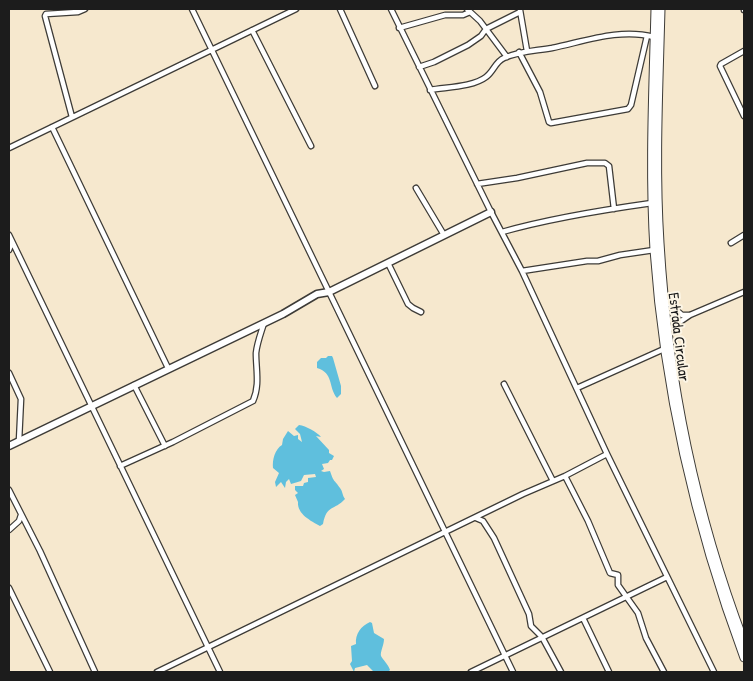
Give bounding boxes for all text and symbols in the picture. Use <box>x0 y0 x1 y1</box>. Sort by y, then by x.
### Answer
street label: Estrada Circular <box>664 292 692 382</box>

